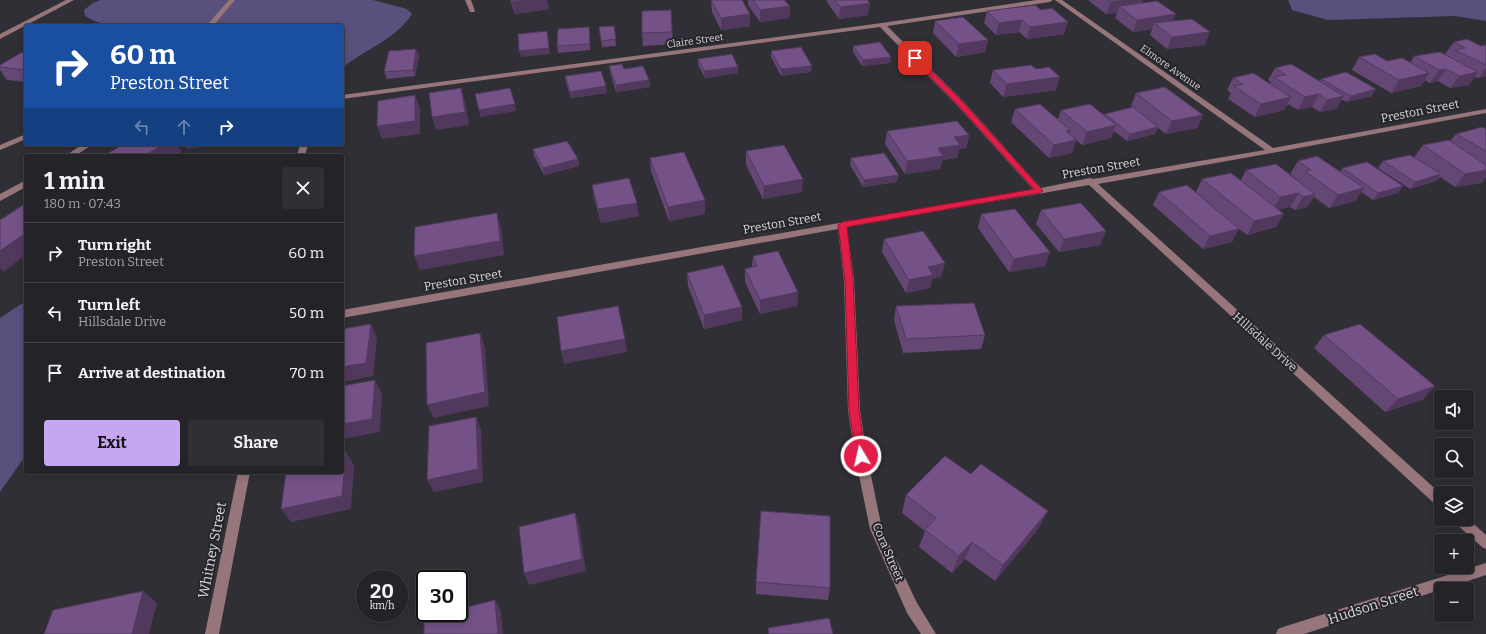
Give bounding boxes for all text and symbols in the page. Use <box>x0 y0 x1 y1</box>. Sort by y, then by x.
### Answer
street label: Claire Street <box>666 31 725 51</box>
text: 60 m <box>110 38 176 71</box>
icon: right <box>44 40 96 92</box>
pin <box>898 41 932 75</box>
street label: Elmore Avenue <box>1138 42 1203 93</box>
icon: arrive <box>904 47 926 69</box>
text: Preston Street <box>110 72 229 94</box>
street label: Preston Street <box>1380 96 1461 125</box>
icon: left <box>131 116 153 138</box>
icon: ahead <box>173 116 195 138</box>
icon: right <box>215 116 237 138</box>
street label: Preston Street <box>1061 154 1142 182</box>
text: 1 min <box>44 167 105 195</box>
button: close <box>282 167 324 209</box>
text: 180 m · 07:43 <box>44 196 121 211</box>
street label: Preston Street <box>742 209 823 237</box>
text: Turn right <box>78 236 151 254</box>
icon: right <box>44 242 66 264</box>
text: 60 m <box>288 244 324 262</box>
text: Preston Street <box>78 254 164 269</box>
street label: Preston Street <box>423 266 504 294</box>
text: Turn left <box>78 296 140 314</box>
icon: left <box>44 302 66 324</box>
text: 50 m <box>289 304 324 322</box>
street label: Hillsdale Drive <box>1230 310 1300 374</box>
text: Hillsdale Drive <box>78 314 166 329</box>
icon: arrive <box>44 362 66 384</box>
text: Arrive at destination <box>78 364 225 382</box>
text: 70 m <box>290 364 324 382</box>
map controls <box>1434 390 1474 622</box>
button: sound <box>1434 390 1474 430</box>
button: Exit <box>44 420 180 466</box>
button: Share <box>188 420 324 466</box>
position arrow <box>840 435 882 477</box>
button: search <box>1434 438 1474 478</box>
button: layers <box>1434 486 1474 526</box>
street label: Whitney Street <box>195 500 230 600</box>
street label: Cora Street <box>869 521 907 584</box>
button: + <box>1434 534 1474 574</box>
speed limit sign: 30 <box>416 570 468 622</box>
text: 20 <box>370 579 394 603</box>
button: − <box>1434 582 1474 622</box>
street label: Hudson Street <box>1326 583 1421 628</box>
text: km/h <box>370 600 394 612</box>

